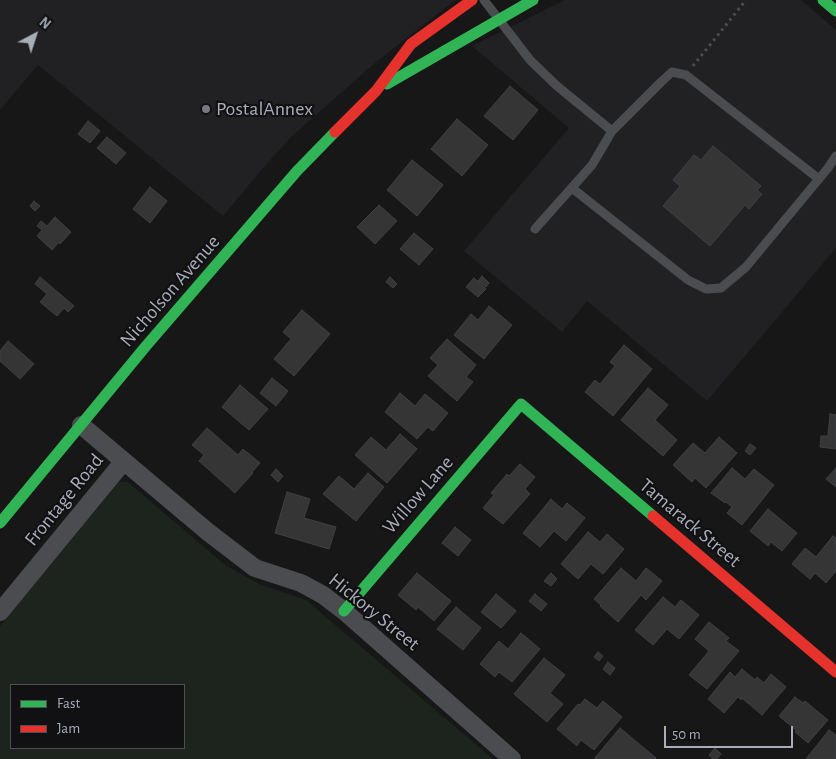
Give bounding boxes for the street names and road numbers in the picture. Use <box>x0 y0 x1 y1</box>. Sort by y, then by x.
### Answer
street label: Nicholson Avenue <box>115 230 225 352</box>
street label: Frontage Road <box>19 449 109 551</box>
street label: Willow Lane <box>378 451 458 539</box>
street label: Tamarack Street <box>634 474 746 572</box>
street label: Hickory Street <box>324 568 424 656</box>

